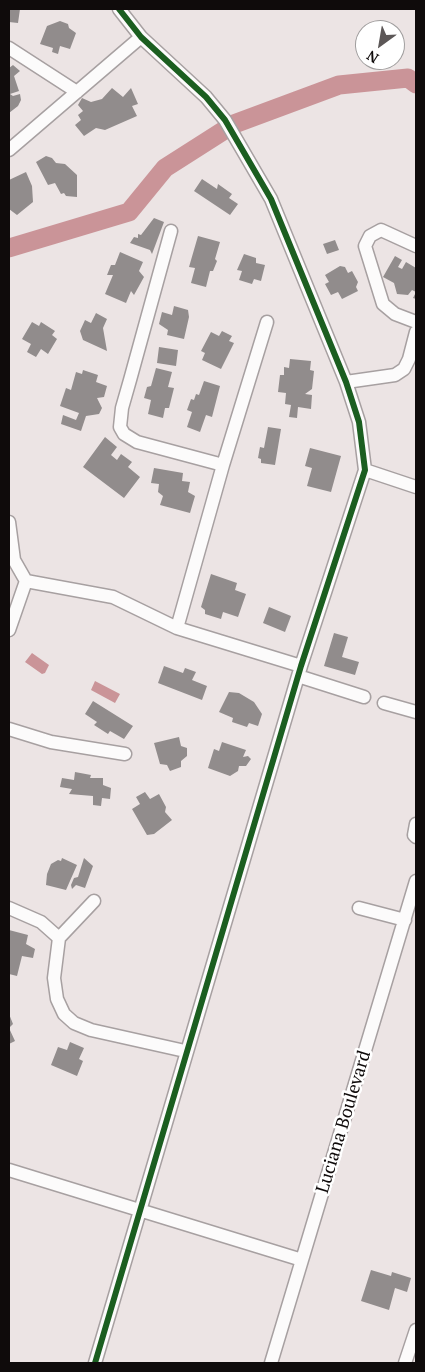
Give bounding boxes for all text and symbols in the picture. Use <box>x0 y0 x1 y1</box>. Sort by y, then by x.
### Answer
north arrow <box>355 20 405 70</box>
text: N <box>363 46 382 68</box>
street label: Luciana Boulevard <box>312 1048 376 1196</box>

